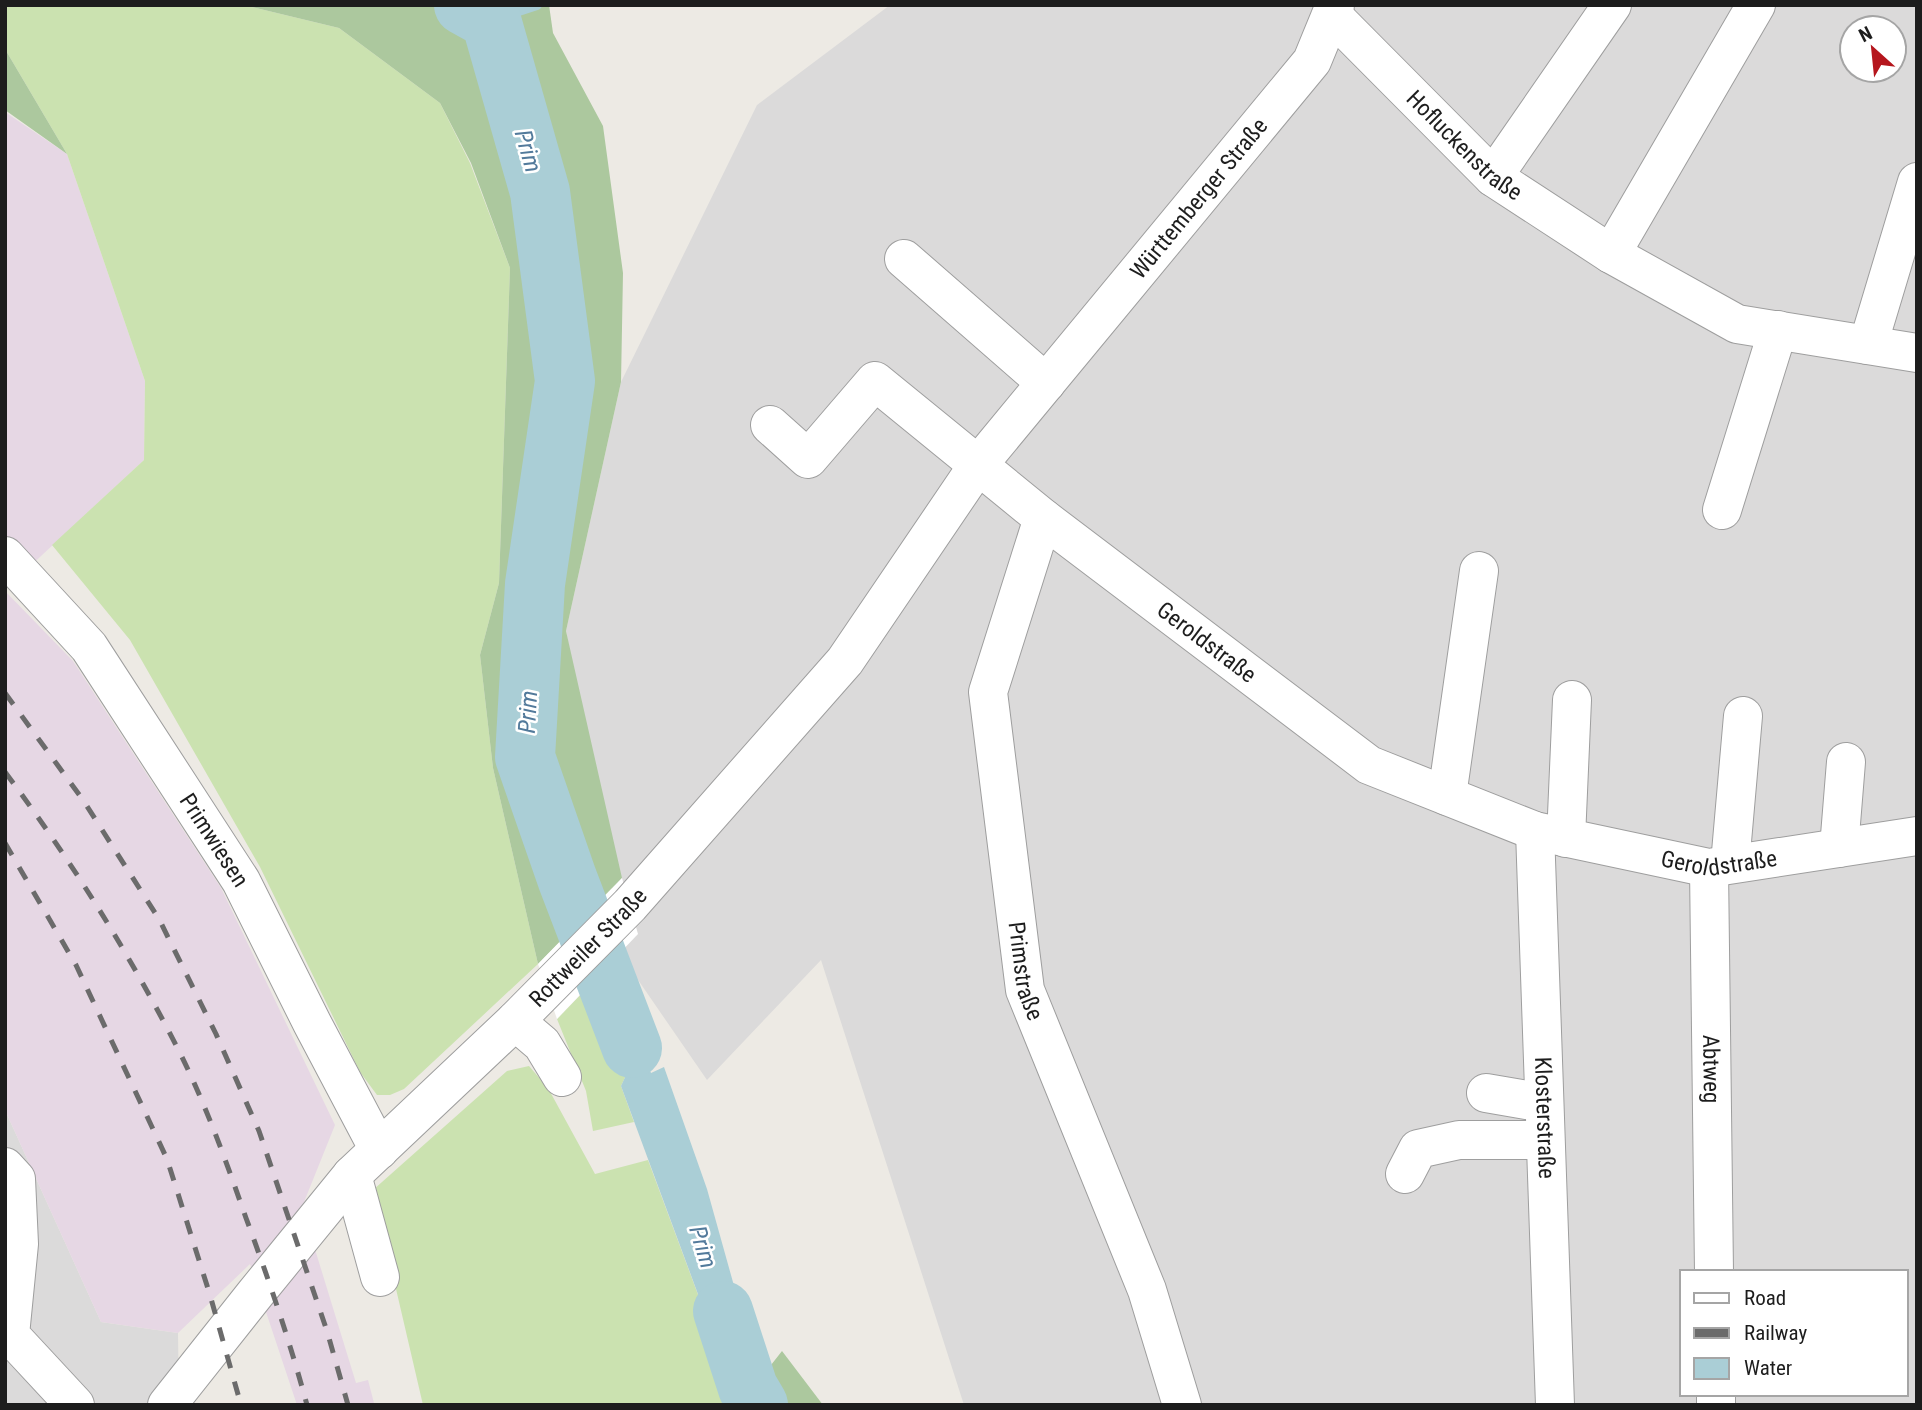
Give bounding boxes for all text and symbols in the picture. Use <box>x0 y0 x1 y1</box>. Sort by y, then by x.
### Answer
north arrow <box>1838 14 1908 84</box>
text: N <box>1855 21 1876 47</box>
street label: Hofluckenstraße <box>1401 85 1527 206</box>
street label: Württemberger Straße <box>1125 113 1273 284</box>
water label: Prim <box>509 127 547 175</box>
street label: Geroldstraße <box>1152 596 1261 689</box>
water label: Prim <box>513 690 543 734</box>
street label: Primwiesen <box>174 789 254 892</box>
street label: Geroldstraße <box>1658 845 1779 882</box>
street label: Rottweiler Straße <box>524 883 653 1013</box>
street label: Primstraße <box>1003 920 1049 1024</box>
street label: Abtweg <box>1697 1035 1725 1103</box>
street label: Klosterstraße <box>1529 1056 1560 1179</box>
water label: Prim <box>683 1222 723 1272</box>
legend <box>1680 1270 1908 1396</box>
text: Road <box>1744 1286 1786 1310</box>
text: Railway <box>1744 1321 1807 1345</box>
text: Water <box>1744 1356 1792 1380</box>

